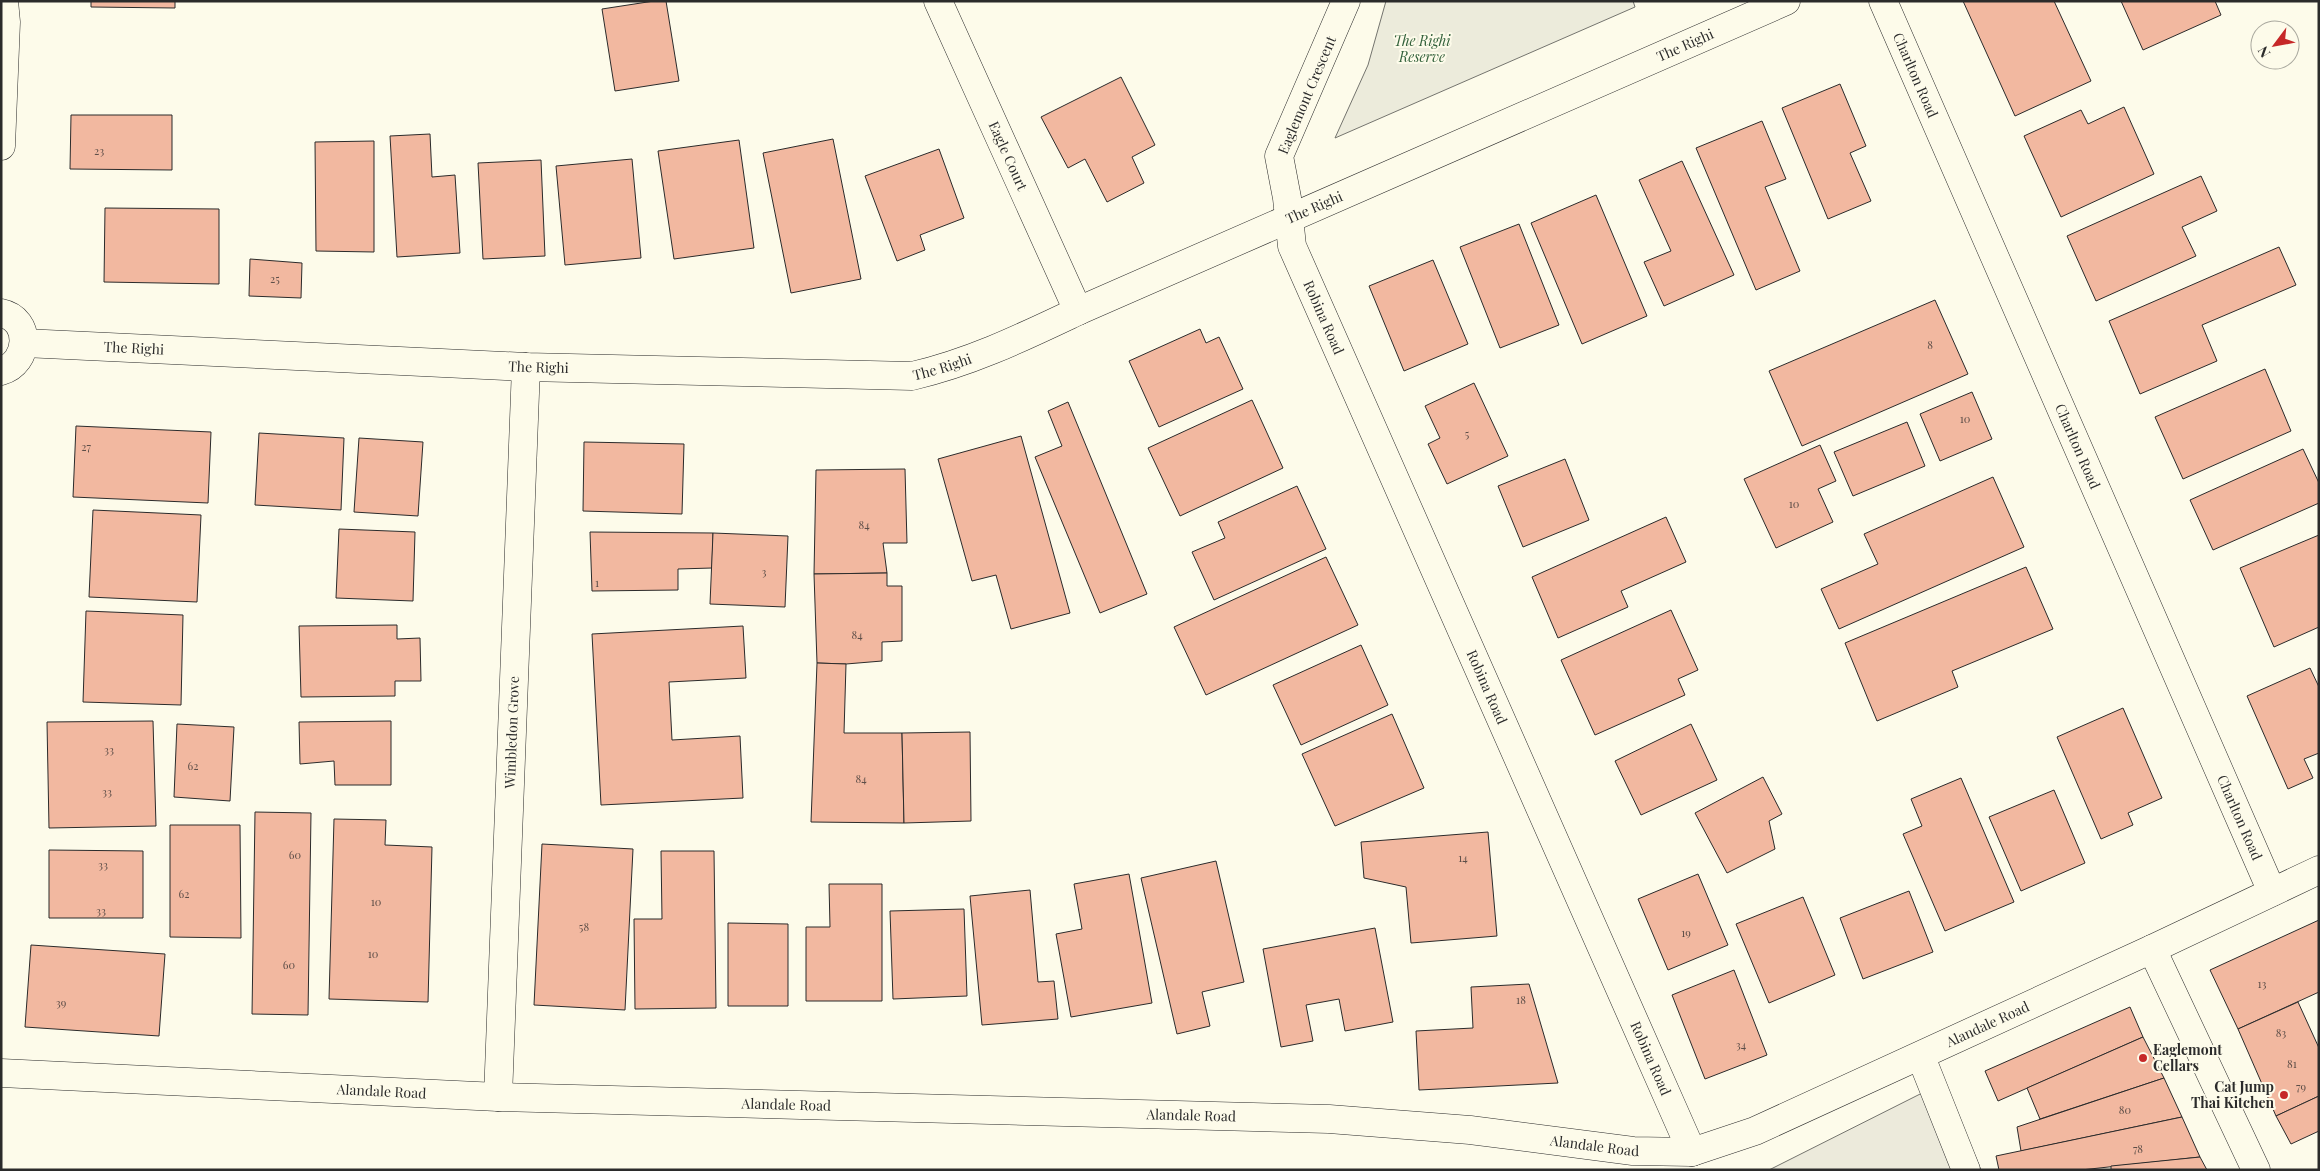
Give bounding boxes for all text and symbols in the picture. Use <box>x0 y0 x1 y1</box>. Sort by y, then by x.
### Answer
north arrow <box>2250 20 2300 70</box>
street label: The Righi <box>1653 24 1716 66</box>
street label: Charlton Road <box>1889 29 1943 121</box>
park label: The Righi Reserve <box>1393 31 1451 66</box>
street label: Eaglemont Crescent <box>1273 32 1340 157</box>
text: N <box>2253 43 2274 61</box>
street label: Eagle Court <box>985 118 1033 194</box>
house number: 23 <box>94 143 104 158</box>
street label: The Righi <box>1282 186 1345 228</box>
house number: 25 <box>270 271 280 286</box>
street label: Robina Road <box>1299 277 1349 357</box>
street label: The Righi <box>103 337 165 359</box>
house number: 8 <box>1927 337 1933 352</box>
street label: The Righi <box>911 349 974 384</box>
street label: The Righi <box>508 356 569 377</box>
street label: Charlton Road <box>2051 401 2105 492</box>
house number: 10 <box>1960 411 1971 426</box>
house number: 5 <box>1465 426 1470 441</box>
house number: 27 <box>81 439 91 454</box>
house number: 10 <box>1789 496 1800 511</box>
house number: 84 <box>858 517 870 532</box>
house number: 3 <box>762 564 767 579</box>
house number: 1 <box>595 575 599 590</box>
house number: 84 <box>851 627 863 642</box>
street label: Robina Road <box>1462 647 1512 727</box>
street label: Wimbledon Grove <box>500 676 523 790</box>
house number: 33 <box>104 742 114 757</box>
house number: 62 <box>188 758 198 773</box>
house number: 84 <box>855 771 867 786</box>
street label: Charlton Road <box>2213 772 2267 863</box>
house number: 33 <box>102 784 112 799</box>
house number: 60 <box>289 847 302 862</box>
house number: 14 <box>1458 850 1468 865</box>
house number: 33 <box>98 857 108 872</box>
house number: 62 <box>179 886 189 901</box>
house number: 10 <box>371 894 382 909</box>
house number: 33 <box>96 903 106 918</box>
house number: 58 <box>579 919 589 934</box>
house number: 19 <box>1681 925 1691 940</box>
house number: 10 <box>368 946 379 961</box>
house number: 60 <box>283 957 296 972</box>
house number: 13 <box>2258 976 2266 991</box>
house number: 18 <box>1516 992 1526 1007</box>
house number: 39 <box>56 995 67 1010</box>
street label: Alandale Road <box>1942 997 2032 1052</box>
street label: Robina Road <box>1626 1018 1676 1098</box>
house number: 83 <box>2276 1025 2286 1040</box>
house number: 34 <box>1736 1037 1747 1052</box>
place label: Eaglemont Cellars <box>2153 1040 2222 1075</box>
marker: Eaglemont Cellars <box>2137 1052 2149 1064</box>
house number: 81 <box>2287 1056 2297 1071</box>
place label: Cat Jump Thai Kitchen <box>2191 1077 2274 1112</box>
street label: Alandale Road <box>335 1079 427 1103</box>
house number: 79 <box>2296 1079 2306 1094</box>
marker: Cat Jump Thai Kitchen <box>2278 1089 2290 1101</box>
street label: Alandale Road <box>740 1093 831 1115</box>
house number: 80 <box>2119 1102 2132 1117</box>
street label: Alandale Road <box>1145 1104 1236 1126</box>
street label: Alandale Road <box>1548 1130 1639 1160</box>
house number: 78 <box>2133 1141 2143 1156</box>

